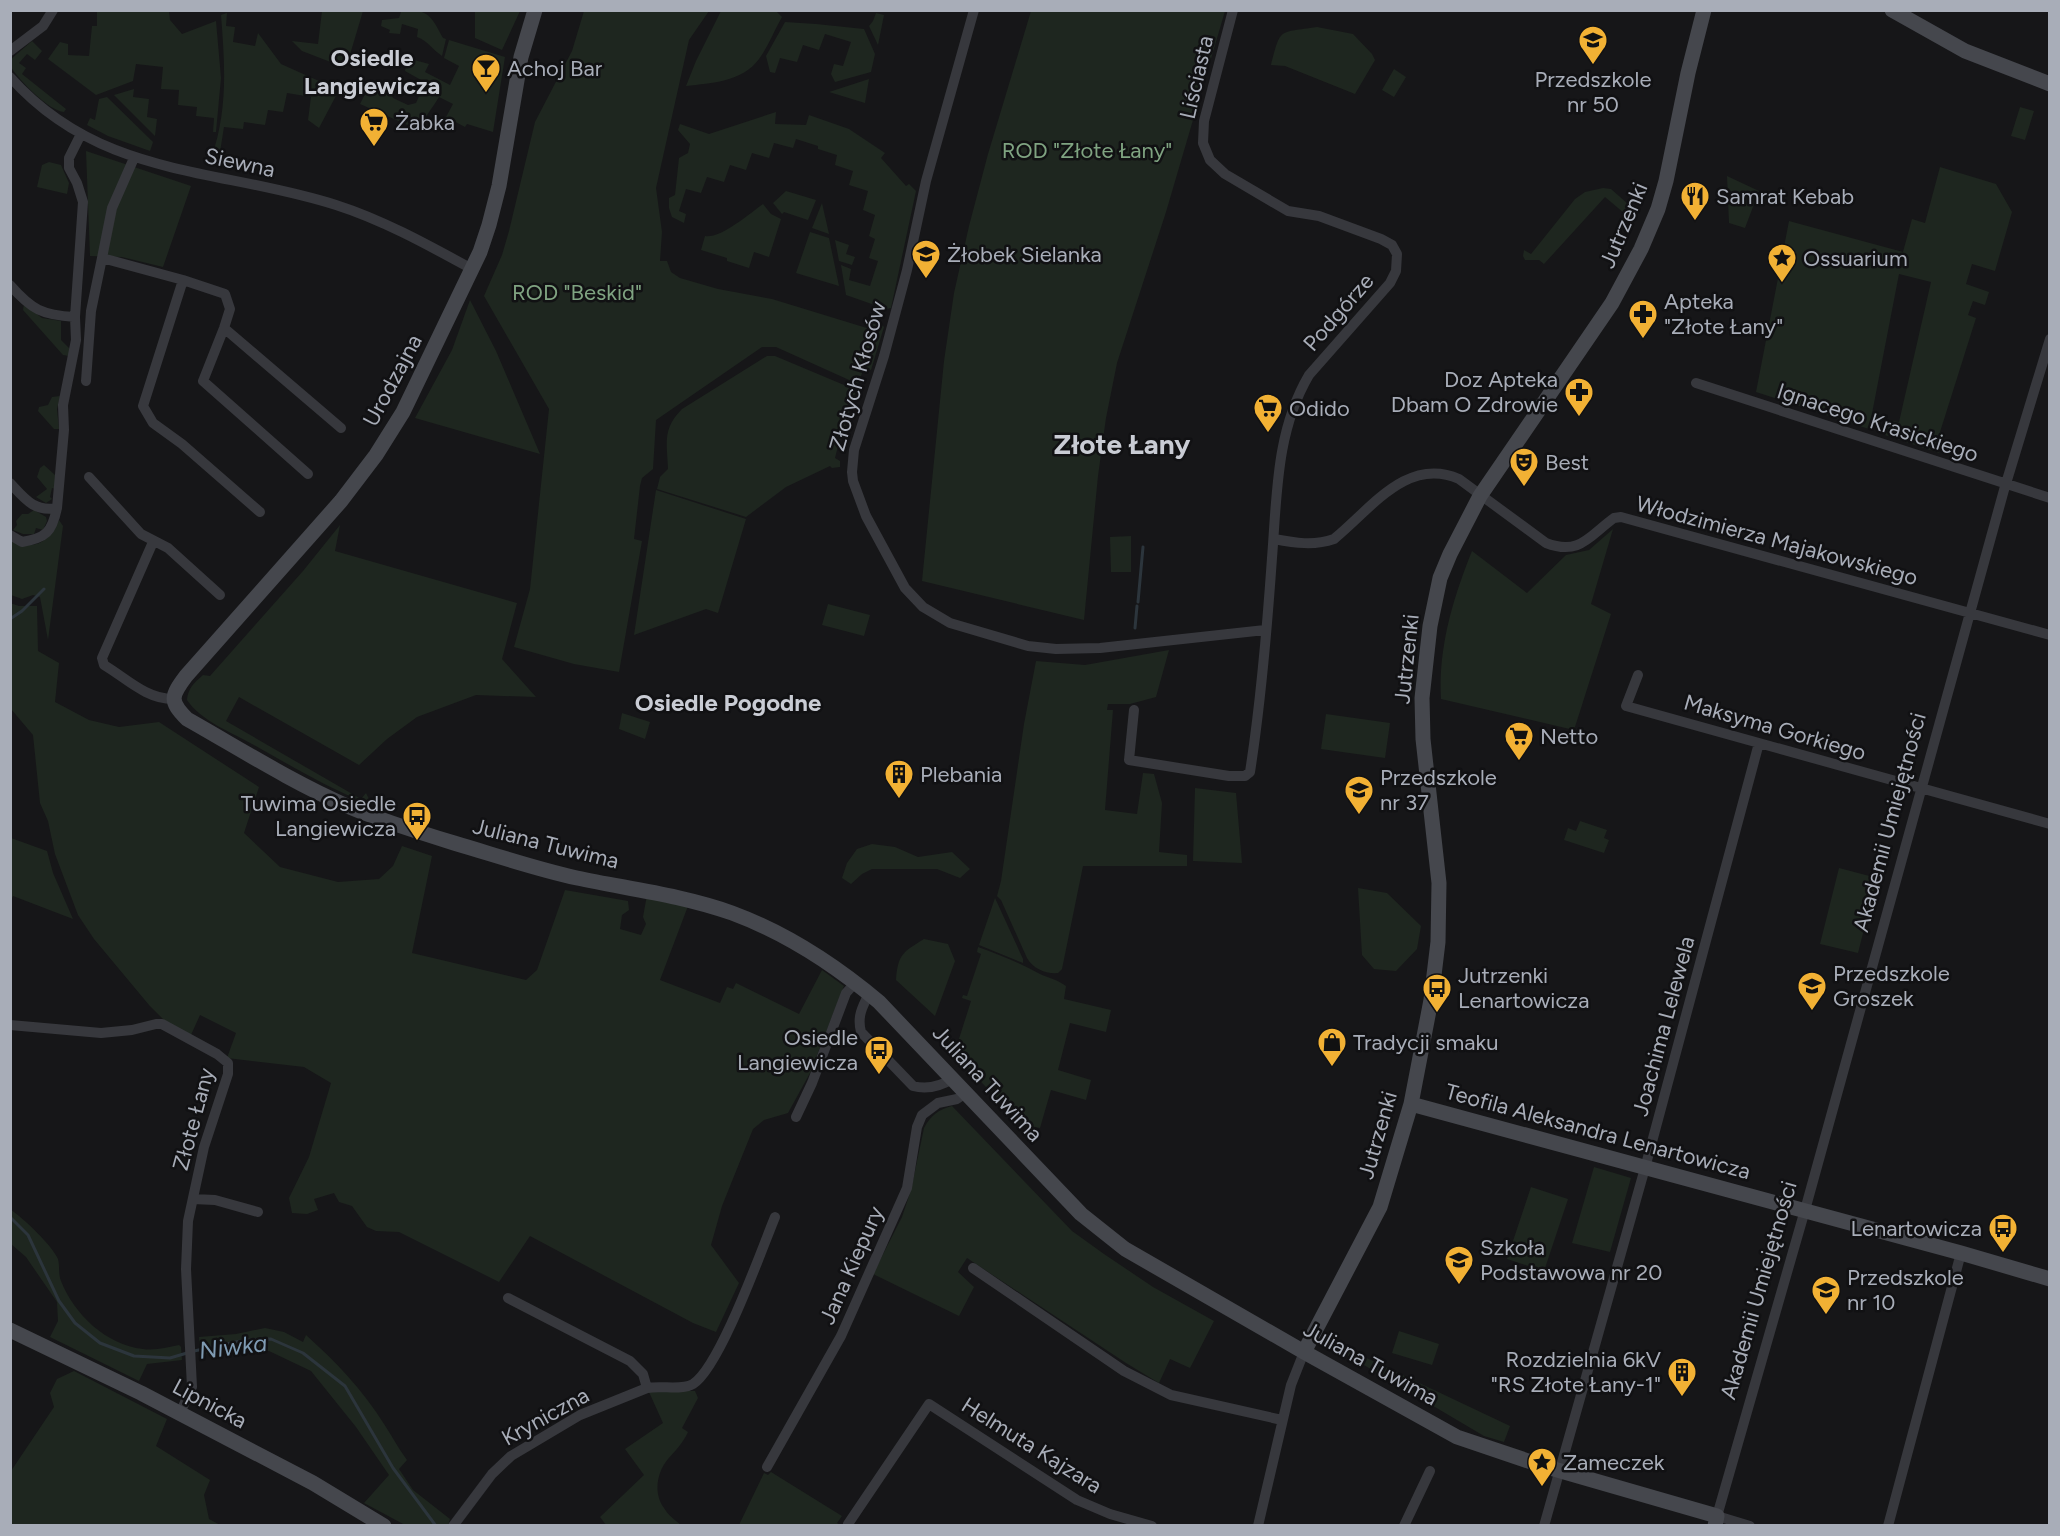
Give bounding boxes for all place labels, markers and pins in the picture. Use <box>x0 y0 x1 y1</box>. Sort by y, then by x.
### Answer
school or university icon: Przedszkole nr 50 <box>1577 24 1609 66</box>
bar icon: Achoj Bar <box>470 52 502 94</box>
place label: Achoj Bar <box>507 55 603 82</box>
place label: Przedszkole nr 50 <box>1535 66 1651 118</box>
supermarket icon: Żabka <box>358 106 390 148</box>
place label: Żabka <box>395 109 455 136</box>
restaurant icon: Samrat Kebab <box>1679 180 1711 222</box>
place label: Samrat Kebab <box>1716 183 1854 210</box>
school or university icon: Żłobek Sielanka <box>910 238 942 280</box>
place label: Żłobek Sielanka <box>947 241 1102 268</box>
place icon: Ossuarium <box>1766 242 1798 284</box>
place label: Ossuarium <box>1803 245 1908 272</box>
place label: Apteka "Złote Łany" <box>1664 288 1783 340</box>
pharmacy icon: Apteka "Złote Łany" <box>1627 298 1659 340</box>
place label: Doz Apteka Dbam O Zdrowie <box>1391 366 1558 418</box>
pharmacy icon: Doz Apteka Dbam O Zdrowie <box>1563 376 1595 418</box>
supermarket icon: Odido <box>1252 392 1284 434</box>
place label: Odido <box>1289 395 1350 422</box>
theatre icon: Best <box>1508 446 1540 488</box>
place label: Best <box>1545 449 1589 476</box>
supermarket icon: Netto <box>1503 720 1535 762</box>
place label: Netto <box>1540 723 1598 750</box>
building icon: Plebania <box>883 758 915 800</box>
place label: Plebania <box>920 761 1002 788</box>
place label: Przedszkole nr 37 <box>1380 764 1497 816</box>
school or university icon: Przedszkole nr 37 <box>1343 774 1375 816</box>
place label: Tuwima Osiedle Langiewicza <box>241 790 396 842</box>
bus stop icon: Tuwima Osiedle Langiewicza <box>401 800 433 842</box>
place label: Przedszkole Groszek <box>1833 960 1950 1012</box>
place label: Jutrzenki Lenartowicza <box>1458 962 1589 1014</box>
school or university icon: Przedszkole Groszek <box>1796 970 1828 1012</box>
bus stop icon: Jutrzenki Lenartowicza <box>1421 972 1453 1014</box>
place label: Osiedle Langiewicza <box>737 1024 858 1076</box>
shop icon: Tradycji smaku <box>1316 1026 1348 1068</box>
place label: Tradycji smaku <box>1353 1029 1498 1056</box>
bus stop icon: Osiedle Langiewicza <box>863 1034 895 1076</box>
bus stop icon: Lenartowicza <box>1987 1212 2019 1254</box>
place label: Lenartowicza <box>1851 1215 1982 1242</box>
place label: Szkoła Podstawowa nr 20 <box>1480 1234 1662 1286</box>
school or university icon: Szkoła Podstawowa nr 20 <box>1443 1244 1475 1286</box>
place label: Przedszkole nr 10 <box>1847 1264 1964 1316</box>
school or university icon: Przedszkole nr 10 <box>1810 1274 1842 1316</box>
place label: Rozdzielnia 6kV "RS Złote Łany-1" <box>1491 1346 1662 1398</box>
building icon: Rozdzielnia 6kV "RS Złote Łany-1" <box>1666 1356 1698 1398</box>
place icon: Zameczek <box>1526 1446 1558 1488</box>
place label: Zameczek <box>1563 1449 1665 1476</box>

